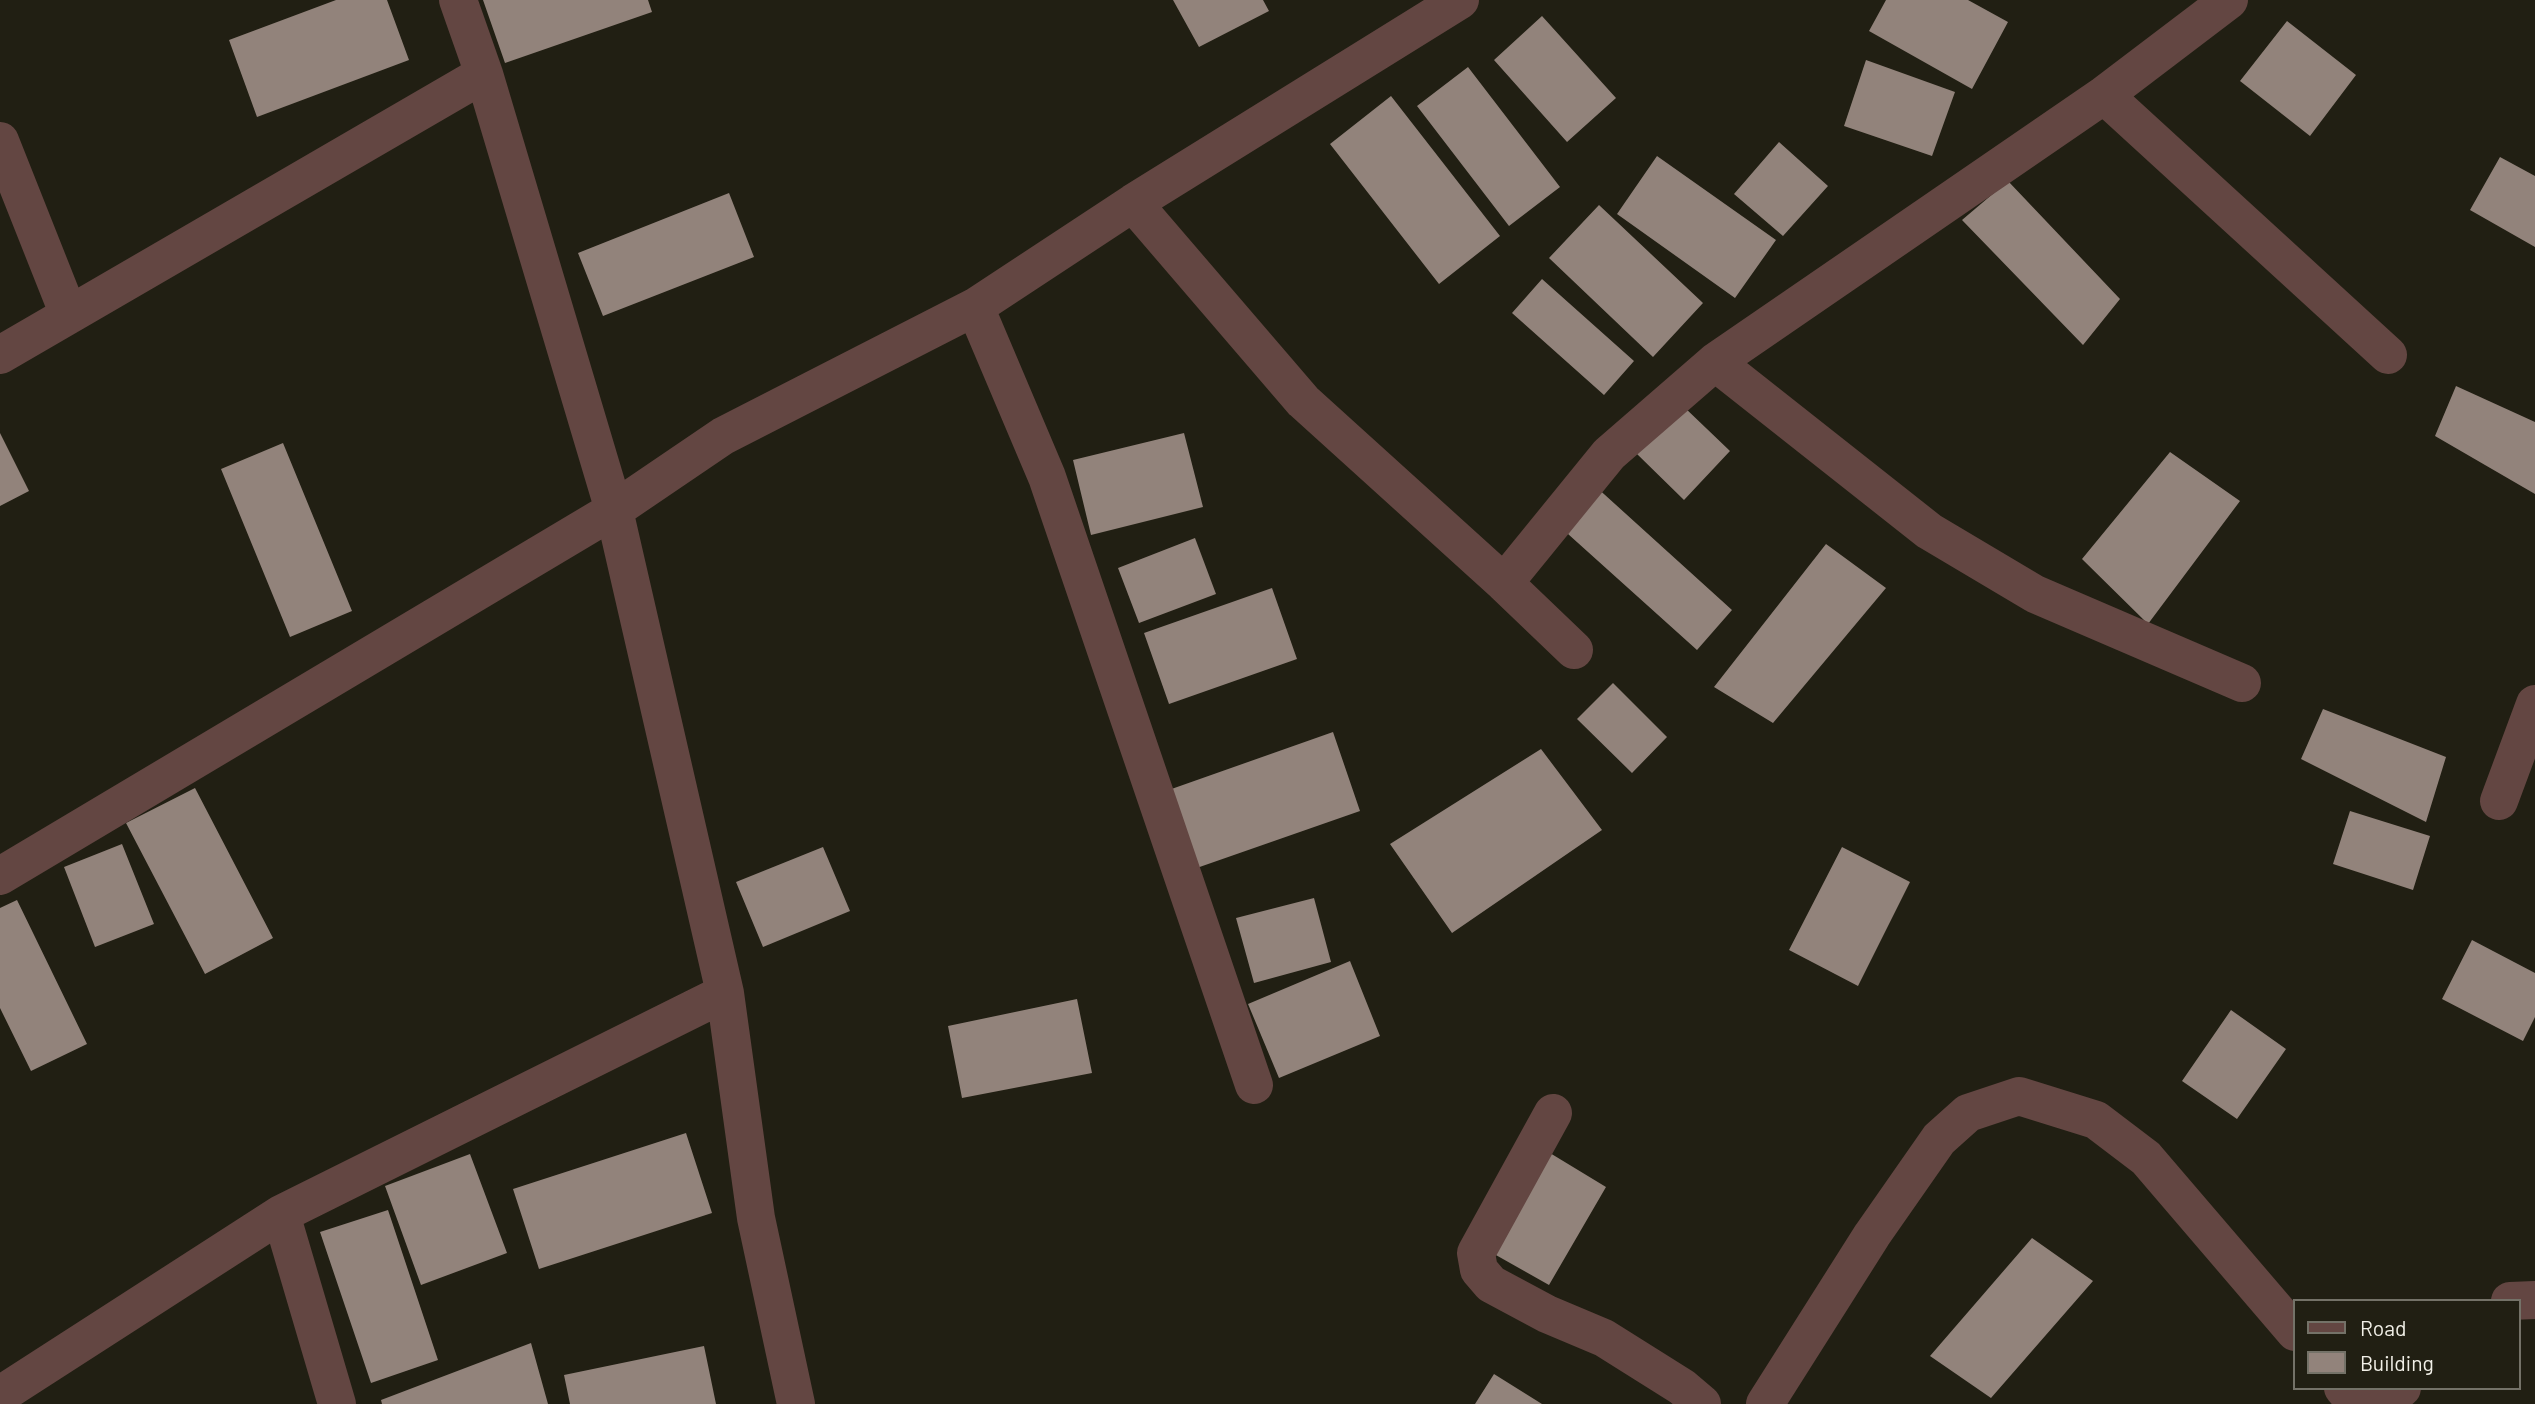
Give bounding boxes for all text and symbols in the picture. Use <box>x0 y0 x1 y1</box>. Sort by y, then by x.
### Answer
legend <box>2294 1299 2521 1390</box>
text: Road <box>2360 1315 2406 1340</box>
text: Building <box>2360 1350 2434 1375</box>

